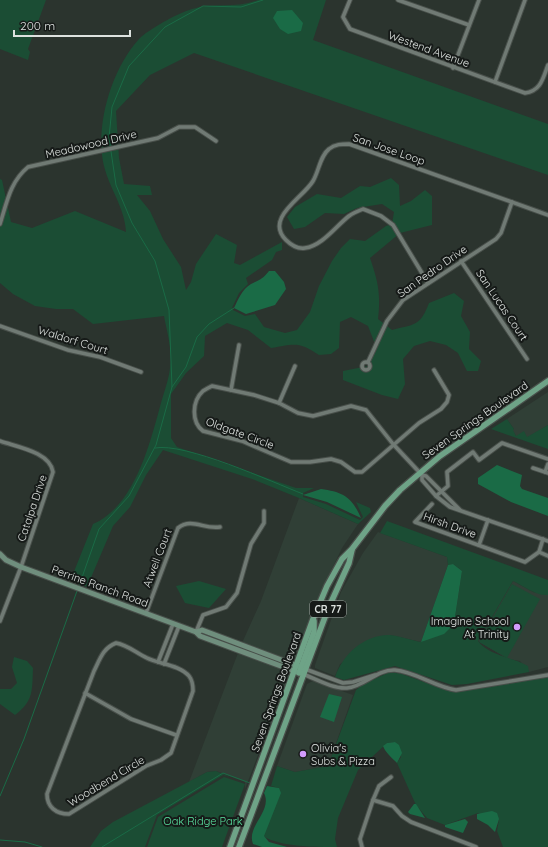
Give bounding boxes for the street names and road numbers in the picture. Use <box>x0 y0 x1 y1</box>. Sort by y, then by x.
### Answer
street label: Westend Avenue <box>386 28 472 70</box>
street label: Meadowood Drive <box>44 127 138 161</box>
street label: San Jose Loop <box>351 130 427 168</box>
street label: San Pedro Drive <box>395 242 469 300</box>
street label: San Lucas Court <box>473 267 531 343</box>
street label: Waldorf Court <box>36 323 110 357</box>
street label: Seven Springs Boulevard <box>419 378 531 462</box>
street label: Oldgate Circle <box>204 414 276 452</box>
street label: Catalpa Drive <box>14 473 50 543</box>
street label: Hirsh Drive <box>422 509 478 541</box>
street label: Atwell Court <box>139 526 175 589</box>
street label: Perrine Ranch Road <box>50 562 150 610</box>
road number: CR 77 <box>310 601 346 617</box>
street label: Seven Springs Boulevard <box>248 630 304 754</box>
street label: Woodbend Circle <box>65 753 147 809</box>

